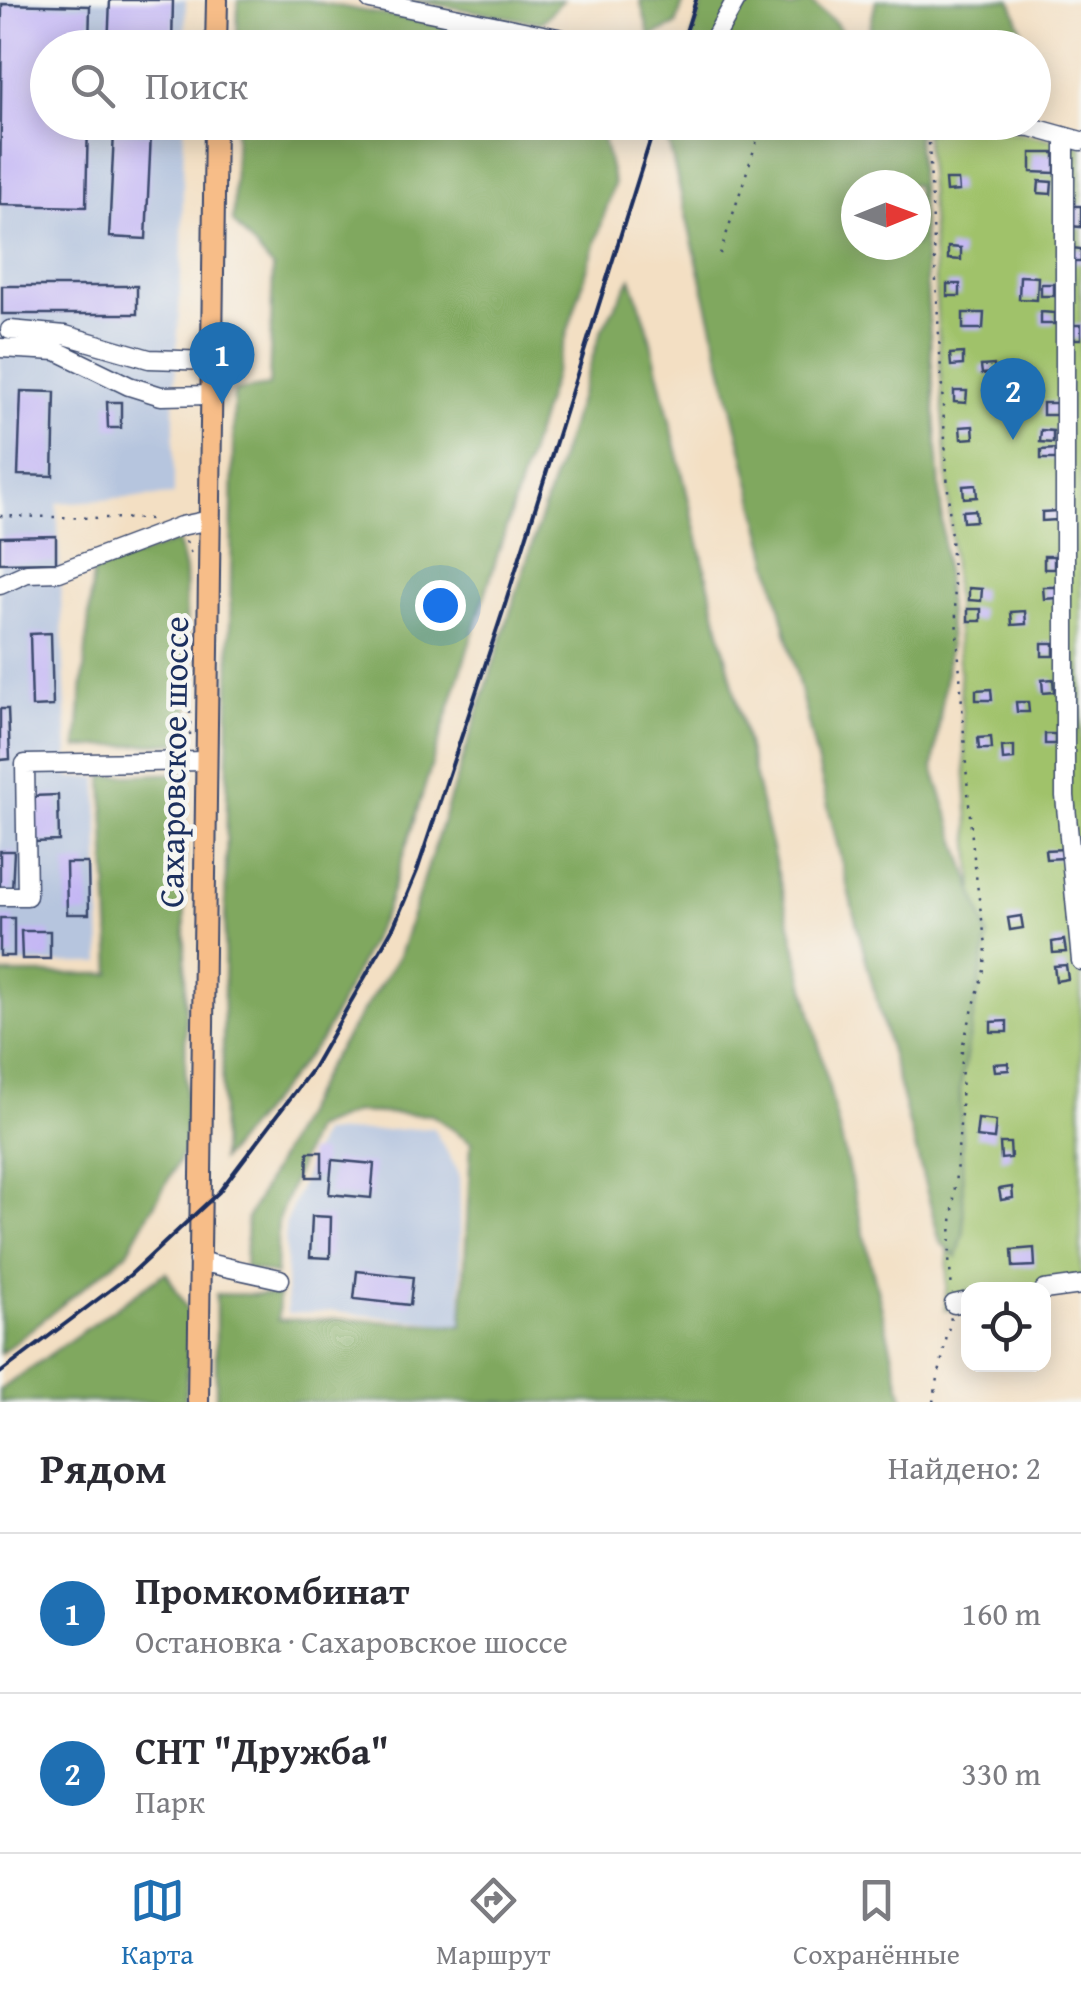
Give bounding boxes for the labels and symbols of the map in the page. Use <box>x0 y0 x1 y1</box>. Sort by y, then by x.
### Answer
north arrow <box>841 170 931 260</box>
pin: 1 <box>190 322 254 404</box>
pin: 2 <box>980 358 1046 440</box>
your location <box>415 580 466 631</box>
street label: Сахаровское шоссе <box>145 616 201 908</box>

